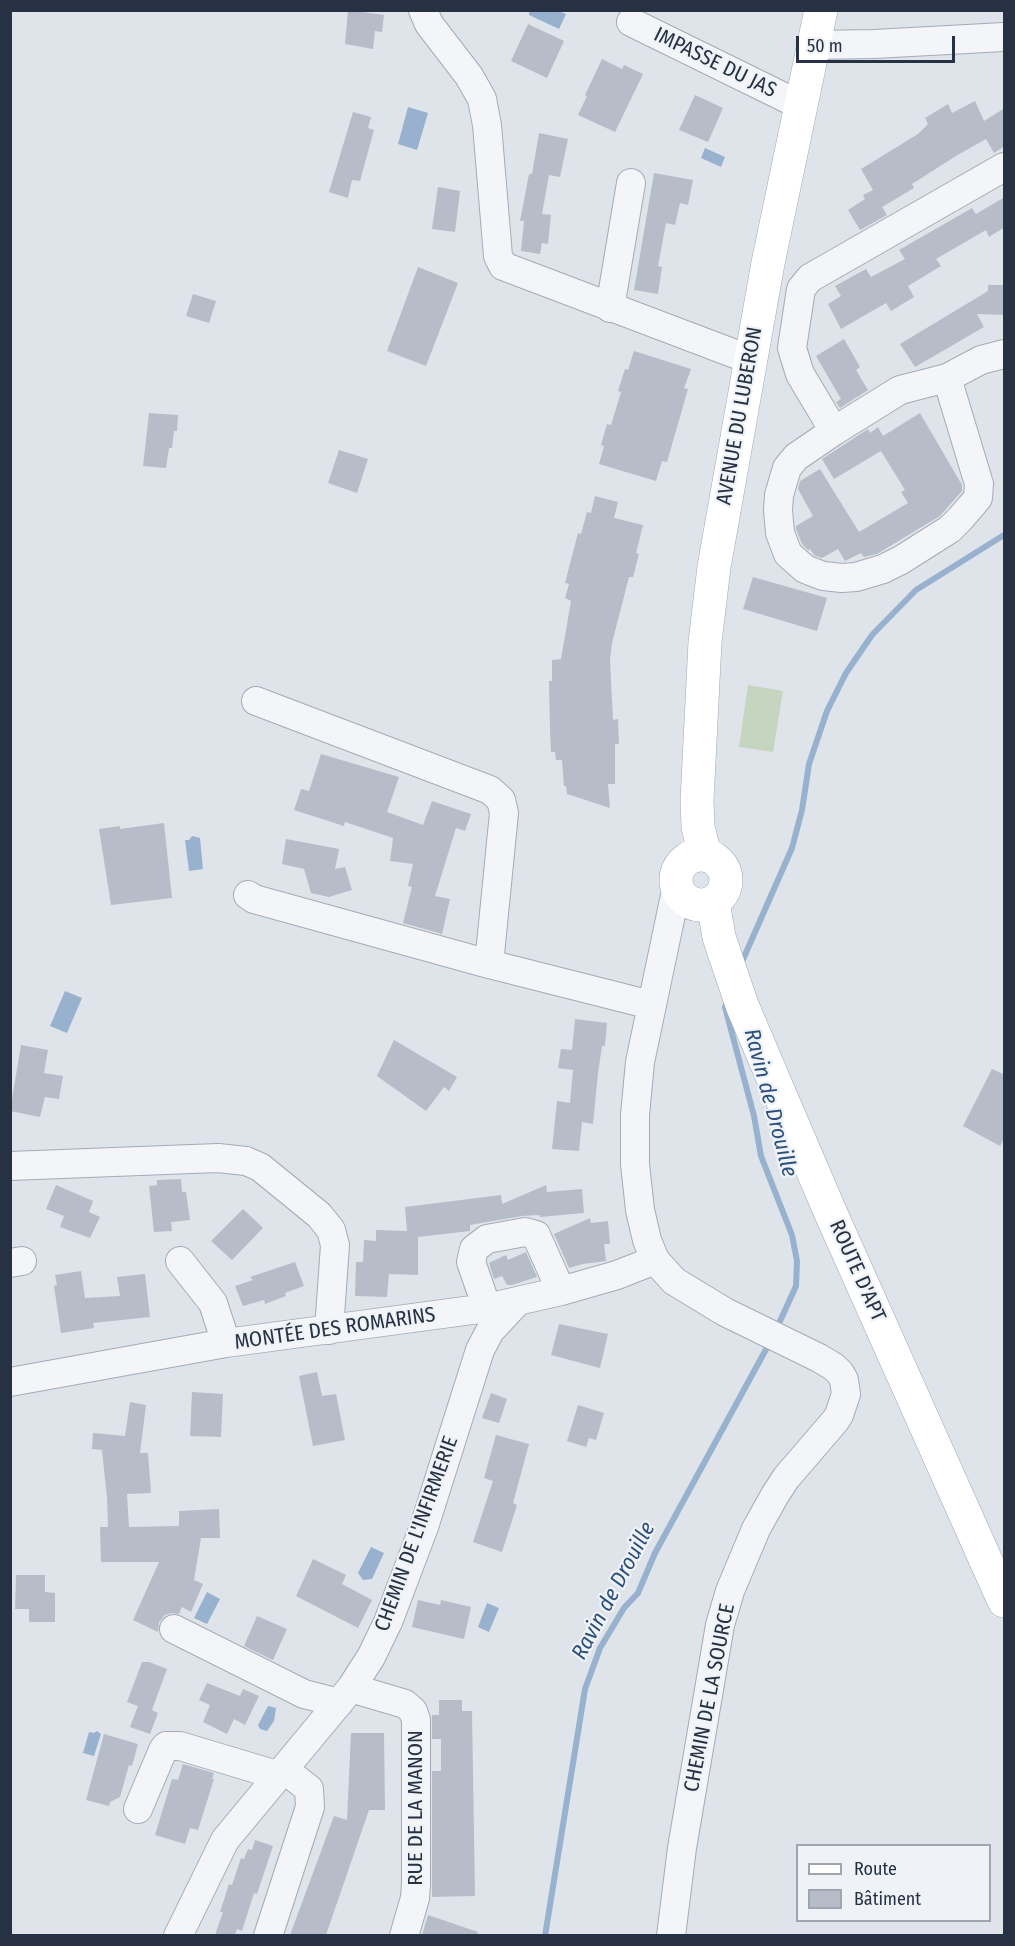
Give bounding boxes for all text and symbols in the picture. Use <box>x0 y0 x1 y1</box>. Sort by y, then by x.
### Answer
street label: IMPASSE DU JAS <box>650 22 780 104</box>
scale bar <box>799 24 958 62</box>
text: 50 m <box>807 35 843 57</box>
street label: AVENUE DU LUBERON <box>712 325 768 507</box>
water label: Ravin de Drouille <box>738 1026 802 1180</box>
street label: ROUTE D'APT <box>823 1216 891 1326</box>
street label: MONTÉE DES ROMARINS <box>233 1302 437 1356</box>
street label: CHEMIN DE L'INFIRMERIE <box>370 1433 464 1635</box>
water label: Ravin de Drouille <box>567 1518 661 1664</box>
street label: CHEMIN DE LA SOURCE <box>679 1602 741 1794</box>
street label: RUE DE LA MANON <box>403 1730 429 1886</box>
legend <box>796 1844 991 1922</box>
text: Route <box>854 1858 897 1880</box>
text: Bâtiment <box>854 1888 921 1910</box>

